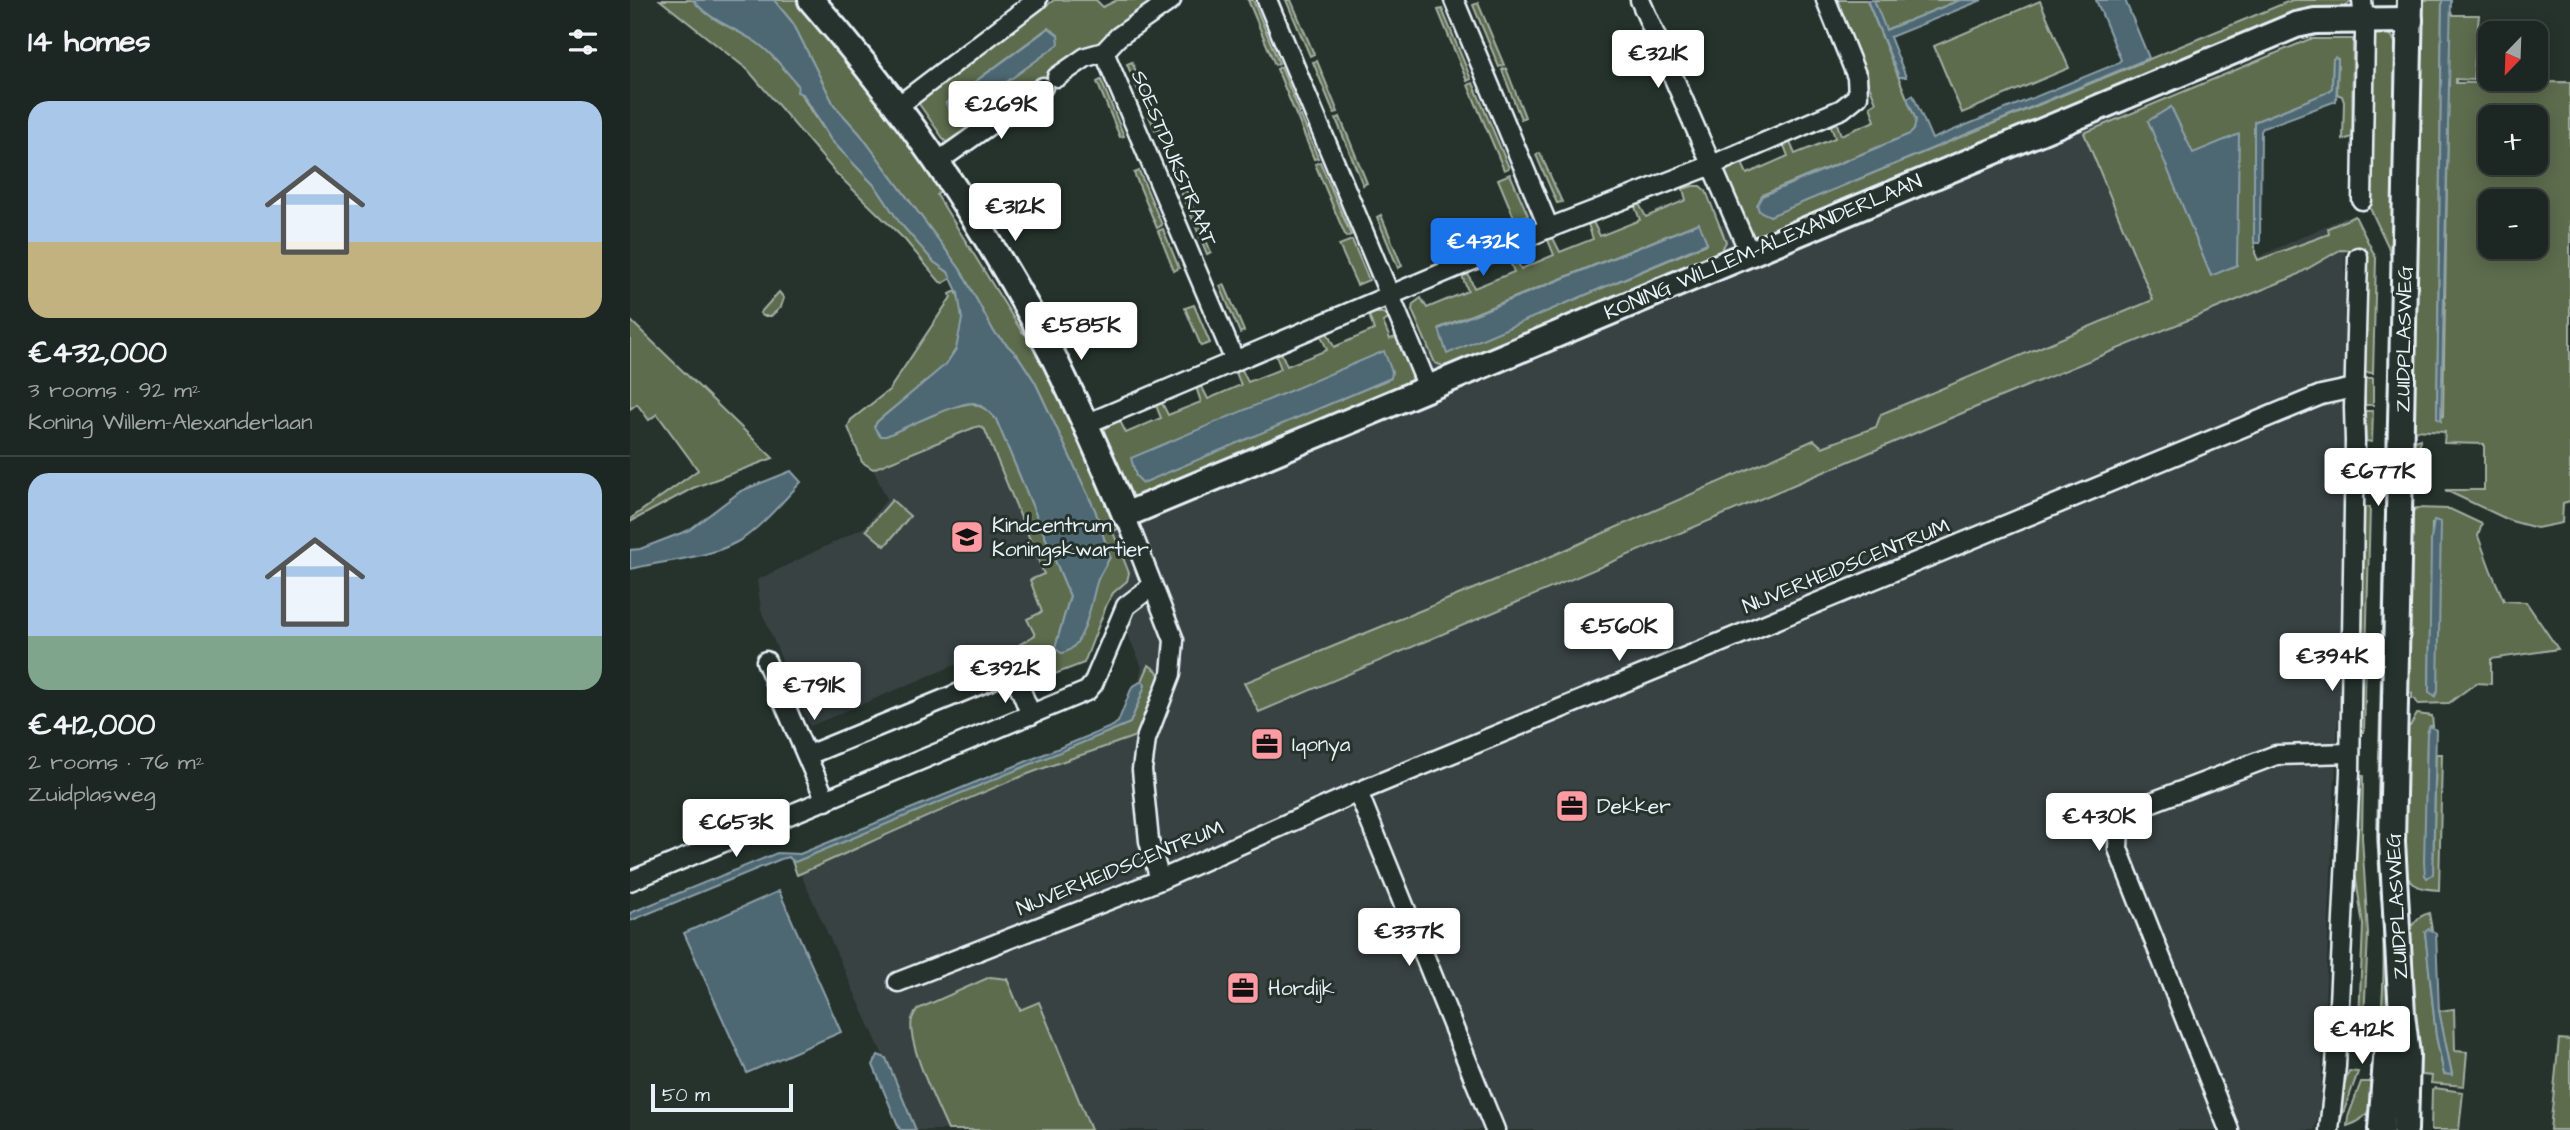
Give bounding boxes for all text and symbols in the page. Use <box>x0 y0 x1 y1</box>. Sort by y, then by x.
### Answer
text: 14 homes <box>28 21 151 63</box>
north arrow <box>2478 21 2548 91</box>
map controls <box>2478 21 2548 259</box>
icon: filters <box>564 23 602 61</box>
pin: €321K <box>1609 31 1707 90</box>
text: €321K <box>1628 37 1688 69</box>
street label: SOESTDIJKSTRAAT <box>1124 65 1225 251</box>
pin: €269K <box>952 82 1050 141</box>
text: €269K <box>965 88 1037 120</box>
button: + <box>2478 105 2548 175</box>
icon: home <box>252 147 378 273</box>
street label: KONING WILLEM-ALEXANDERLAAN <box>1600 167 1926 327</box>
pin: €312K <box>966 184 1064 243</box>
button: − <box>2478 189 2548 259</box>
text: €312K <box>985 190 1045 222</box>
pin: €432K <box>1434 218 1532 278</box>
text: €432K <box>1447 225 1519 257</box>
street label: ZUIDPLASWEG <box>2388 265 2420 413</box>
pin: €585K <box>1032 302 1130 362</box>
text: €585K <box>1041 309 1121 341</box>
text: €432,000 <box>28 332 167 374</box>
text: 3 rooms · 92 m² <box>28 374 201 406</box>
text: Koning Willem-Alexanderlaan <box>28 406 313 438</box>
pin: €677K <box>2329 448 2427 508</box>
text: €677K <box>2341 455 2415 487</box>
place label: Kindcentrum Koningskwartier <box>992 511 1149 566</box>
street label: NIJVERHEIDSCENTRUM <box>1738 511 1954 621</box>
school or university icon: Kindcentrum Koningskwartier <box>948 518 986 556</box>
icon: home <box>252 519 378 645</box>
pin: €560K <box>1570 604 1668 663</box>
text: €560K <box>1580 610 1658 642</box>
pin: €394K <box>2283 634 2381 693</box>
text: €394K <box>2296 640 2368 672</box>
pin: €392K <box>956 646 1054 705</box>
text: €392K <box>970 652 1040 684</box>
pin: €791K <box>765 662 863 722</box>
text: €791K <box>783 669 845 701</box>
text: €412,000 <box>28 704 155 746</box>
office icon: Iqonya <box>1248 725 1286 763</box>
place label: Iqonya <box>1292 730 1351 761</box>
text: 2 rooms · 76 m² <box>28 746 204 778</box>
text: Zuidplasweg <box>28 778 156 810</box>
office icon: Dekker <box>1553 787 1591 825</box>
place label: Dekker <box>1597 792 1671 821</box>
pin: €430K <box>2050 794 2148 853</box>
pin: €653K <box>687 800 785 859</box>
text: €430K <box>2062 800 2136 832</box>
text: €653K <box>699 806 773 838</box>
street label: NIJVERHEIDSCENTRUM <box>1012 813 1228 923</box>
street label: ZUIDPLASWEG <box>2379 832 2415 980</box>
pin: €337K <box>1360 908 1458 968</box>
text: €337K <box>1374 915 1444 947</box>
office icon: Hordijk <box>1224 969 1262 1007</box>
place label: Hordijk <box>1268 974 1335 1003</box>
pin: €412K <box>2313 1006 2411 1066</box>
text: €412K <box>2330 1013 2394 1045</box>
scale bar <box>651 1081 793 1113</box>
text: 50 m <box>662 1082 710 1109</box>

